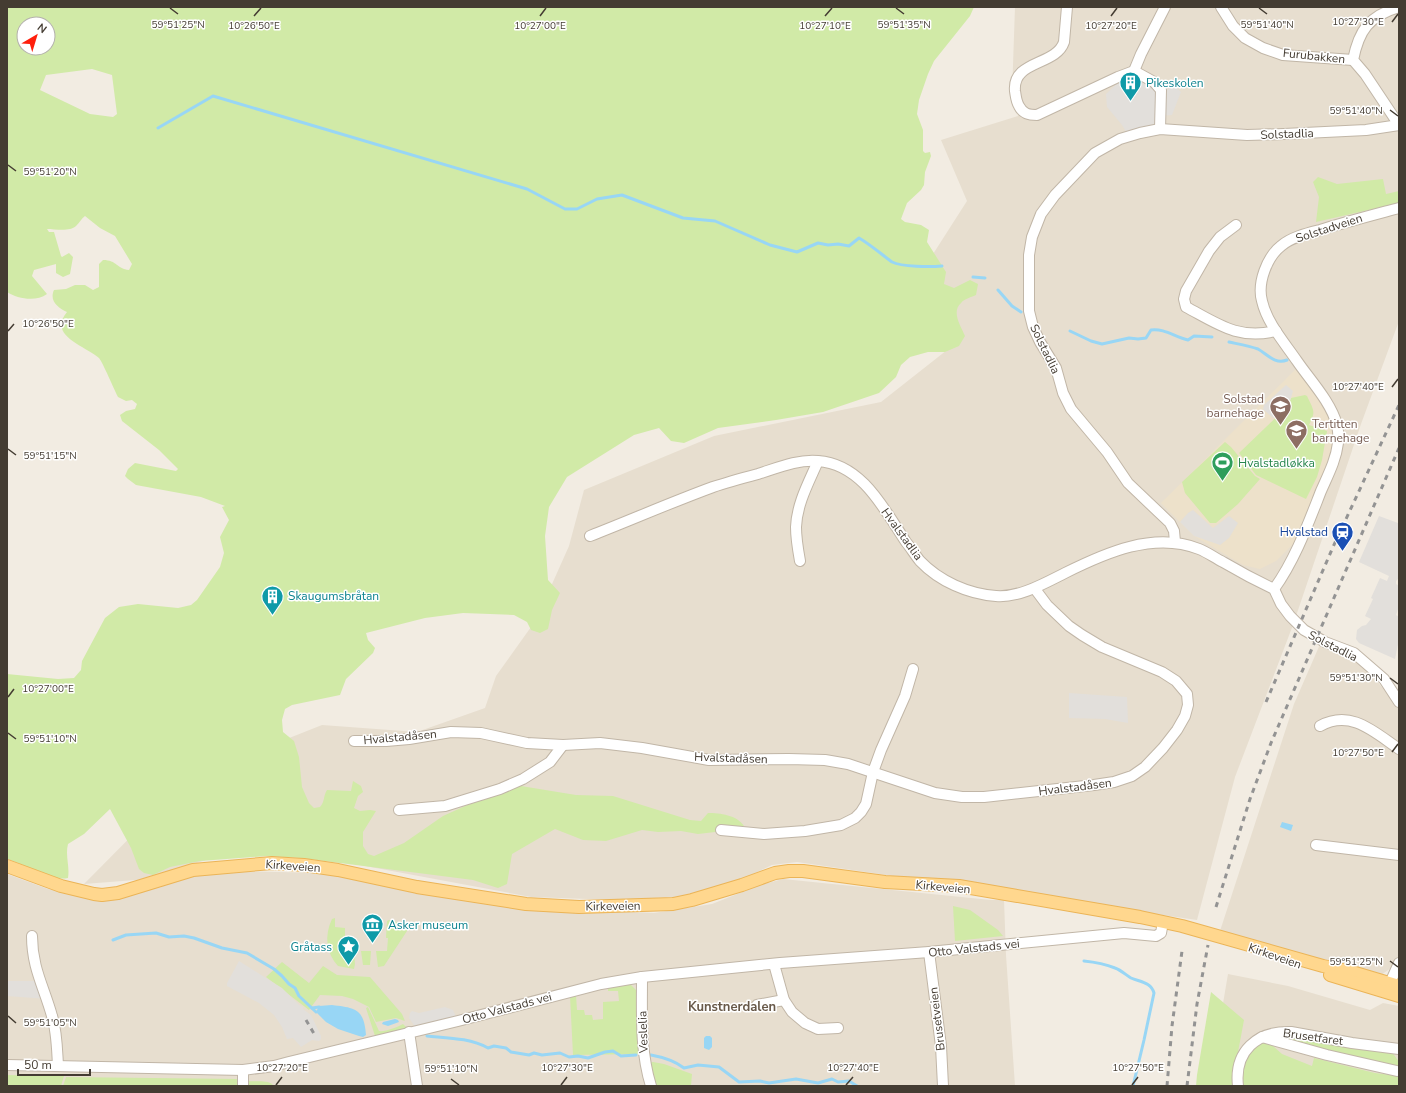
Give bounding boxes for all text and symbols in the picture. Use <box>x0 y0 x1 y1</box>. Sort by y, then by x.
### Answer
text: 10°27'30"E <box>1332 15 1384 29</box>
north arrow <box>16 16 56 56</box>
text: 59°51'25"N <box>151 18 205 32</box>
text: 59°51'35"N <box>877 18 931 32</box>
text: 59°51'40"N <box>1240 18 1294 32</box>
text: 10°26'50"E <box>228 19 280 33</box>
text: 10°27'00"E <box>514 19 566 33</box>
text: 10°27'10"E <box>799 19 851 33</box>
text: 10°27'20"E <box>1085 19 1137 33</box>
text: N <box>34 20 50 37</box>
street label: Furubakken <box>1282 45 1346 67</box>
building icon: Pikeskolen <box>1118 70 1144 103</box>
place label: Pikeskolen <box>1146 75 1204 91</box>
text: 59°51'40"N <box>1329 104 1383 118</box>
street label: Solstadlia <box>1260 125 1314 143</box>
text: 59°51'20"N <box>23 165 77 179</box>
street label: Solstadveien <box>1294 210 1364 246</box>
text: 10°26'50"E <box>22 317 74 331</box>
street label: Solstadlia <box>1026 321 1064 377</box>
text: 10°27'40"E <box>1332 380 1384 394</box>
place label: Solstad barnehage <box>1207 391 1264 421</box>
school or university icon: Solstad barnehage <box>1267 393 1293 426</box>
place label: Tertitten barnehage <box>1312 416 1369 446</box>
school or university icon: Tertitten barnehage <box>1283 418 1309 451</box>
text: 59°51'15"N <box>23 449 77 463</box>
sports icon: Hvalstadløkka <box>1209 450 1235 483</box>
place label: Hvalstadløkka <box>1238 455 1315 471</box>
street label: Hvalstadlia <box>878 505 926 563</box>
station icon: Hvalstad <box>1330 519 1356 552</box>
place label: Hvalstad <box>1280 524 1328 540</box>
building icon: Skaugumsbråtan <box>260 583 286 616</box>
place label: Skaugumsbråtan <box>288 588 379 604</box>
street label: Solstadlia <box>1306 627 1360 665</box>
text: 59°51'30"N <box>1329 671 1383 685</box>
text: 10°27'00"E <box>22 682 74 696</box>
street label: Hvalstadåsen <box>363 726 437 748</box>
text: 59°51'10"N <box>23 732 77 746</box>
text: 10°27'50"E <box>1332 746 1384 760</box>
street label: Hvalstadåsen <box>694 749 768 767</box>
street label: Hvalstadåsen <box>1037 775 1113 799</box>
street label: Kirkeveien <box>265 856 321 876</box>
street label: Kirkeveien <box>915 877 971 897</box>
street label: Kirkeveien <box>585 898 641 914</box>
museum icon: Asker museum <box>359 912 385 945</box>
place label: Asker museum <box>388 917 468 933</box>
place icon: Gråtass <box>335 934 361 967</box>
street label: Otto Valstads vei <box>927 935 1021 961</box>
place label: Gråtass <box>291 939 332 955</box>
street label: Kirkeveien <box>1246 939 1304 973</box>
text: 59°51'25"N <box>1329 955 1383 969</box>
street label: Brusetveien <box>925 986 949 1052</box>
street label: Otto Valstads vei <box>461 988 553 1028</box>
district label: Kunstnerdalen <box>688 998 776 1016</box>
street label: Veslelia <box>634 1011 652 1054</box>
text: 59°51'05"N <box>23 1016 77 1030</box>
street label: Brusetfaret <box>1282 1025 1345 1049</box>
scale bar <box>18 1051 90 1077</box>
text: 50 m <box>24 1057 52 1073</box>
text: 10°27'20"E <box>256 1061 308 1075</box>
text: 10°27'30"E <box>541 1061 593 1075</box>
text: 10°27'40"E <box>827 1061 879 1075</box>
text: 10°27'50"E <box>1112 1061 1164 1075</box>
text: 59°51'10"N <box>424 1062 478 1076</box>

